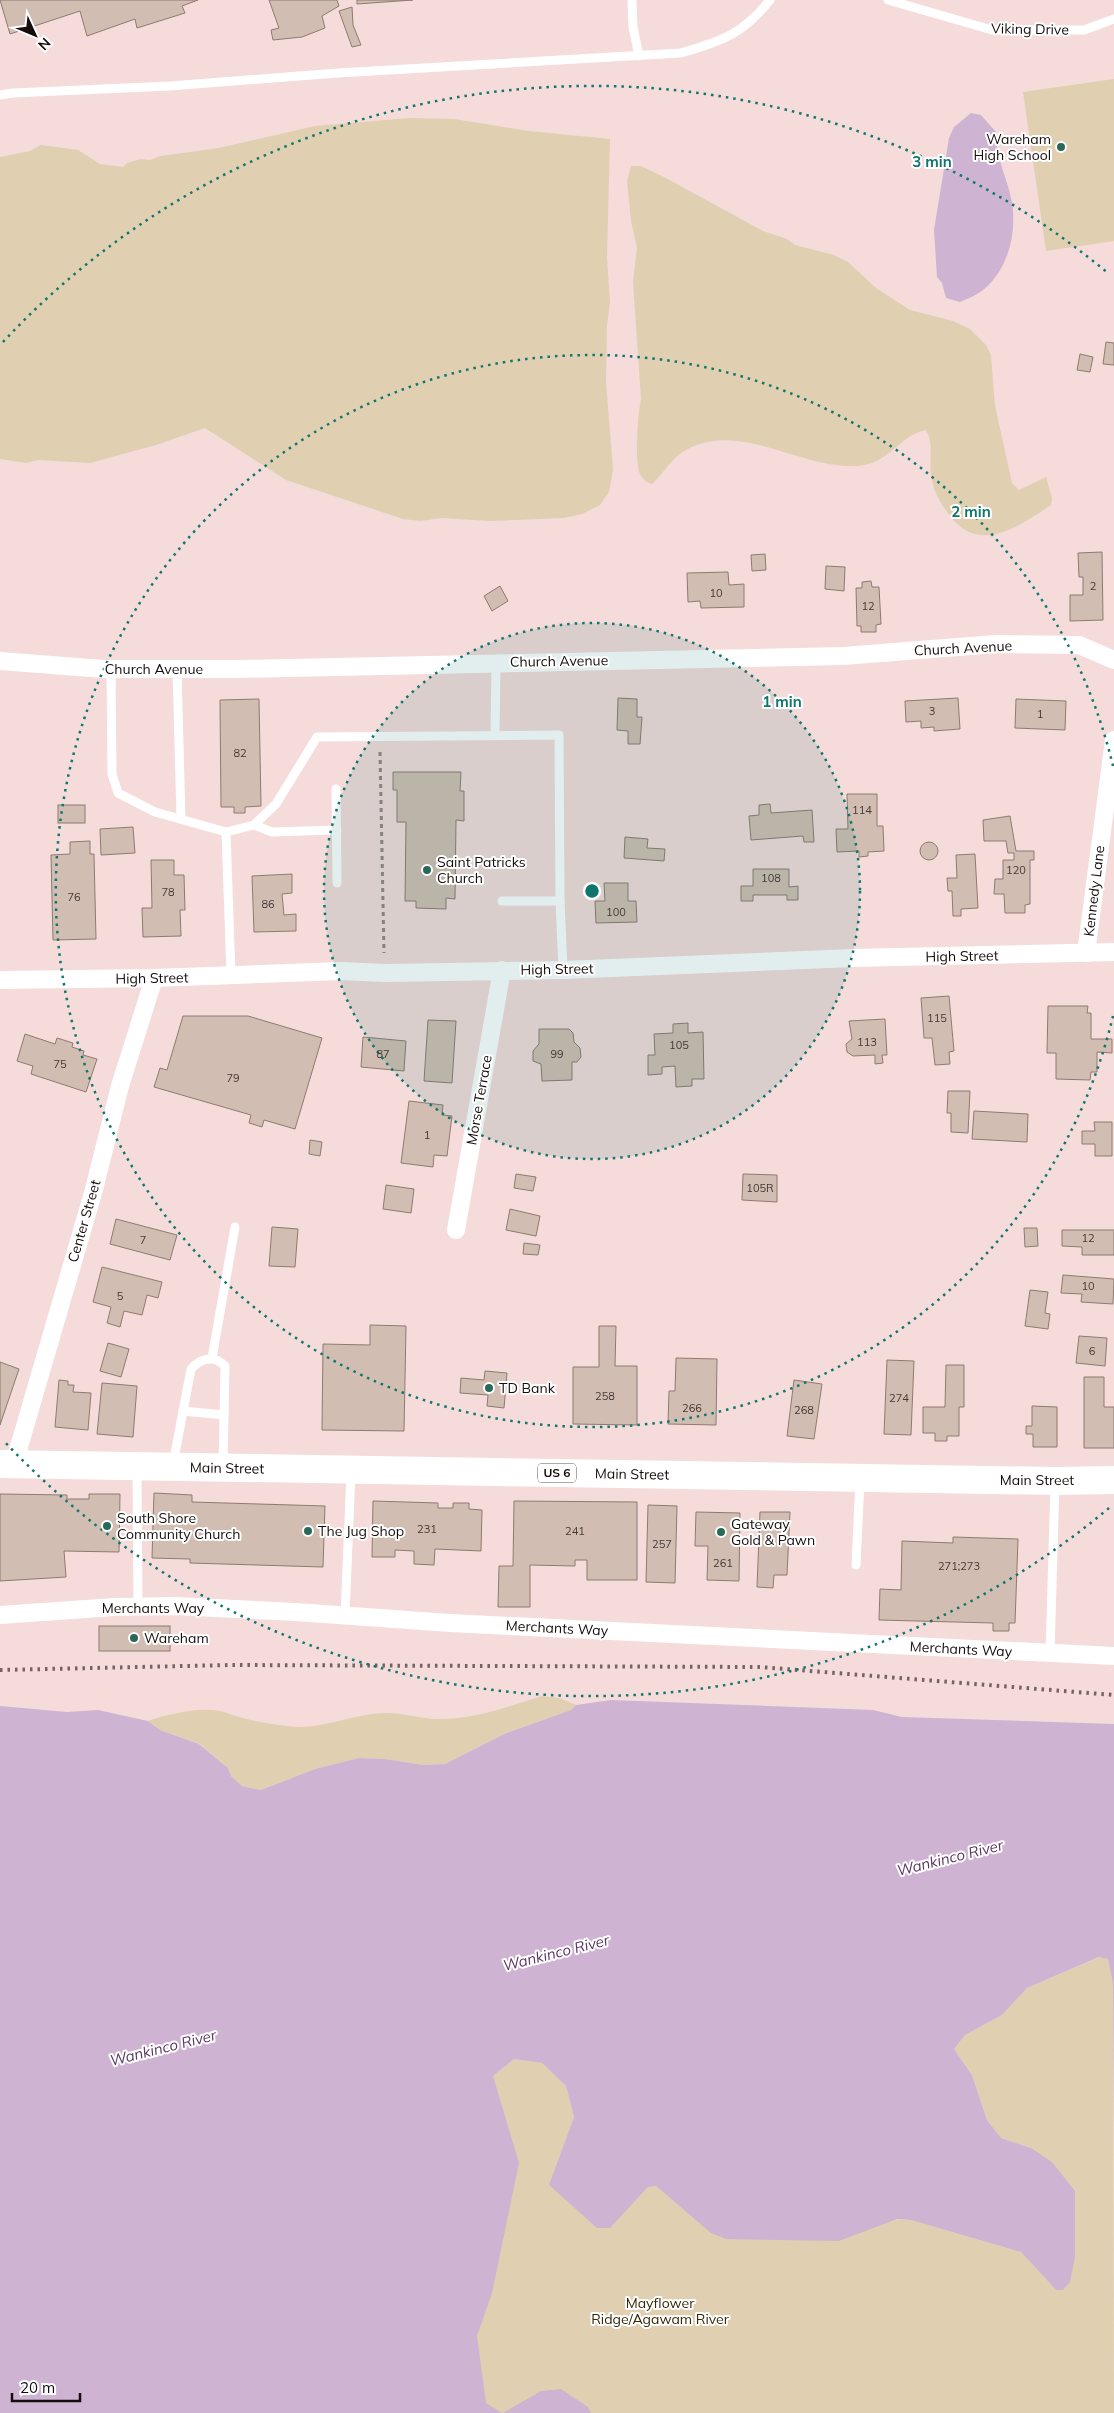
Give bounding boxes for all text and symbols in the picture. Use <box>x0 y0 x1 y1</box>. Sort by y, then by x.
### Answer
north arrow <box>10 10 60 60</box>
street label: Viking Drive <box>991 19 1069 39</box>
text: N <box>34 34 54 54</box>
place label: Wareham High School <box>973 130 1051 164</box>
marker: Wareham High School <box>1055 141 1067 153</box>
text: 3 min <box>912 152 952 171</box>
text: 2 min <box>951 502 991 521</box>
house number: 2 <box>1090 579 1097 593</box>
house number: 10 <box>709 586 723 600</box>
house number: 12 <box>861 599 875 613</box>
street label: Church Avenue <box>913 636 1013 660</box>
street label: Church Avenue <box>510 651 608 671</box>
street label: Church Avenue <box>105 660 203 678</box>
text: 1 min <box>762 692 802 711</box>
house number: 3 <box>929 704 935 718</box>
house number: 1 <box>1037 707 1043 721</box>
house number: 82 <box>233 746 247 760</box>
house number: 114 <box>852 803 872 817</box>
street label: Kennedy Lane <box>1079 844 1109 938</box>
place label: Saint Patricks Church <box>437 853 526 887</box>
house number: 120 <box>1006 863 1026 877</box>
marker: Saint Patricks Church <box>421 864 433 876</box>
house number: 108 <box>761 871 781 885</box>
centre of rings <box>583 882 601 900</box>
house number: 78 <box>161 885 175 899</box>
house number: 76 <box>67 890 81 904</box>
house number: 86 <box>261 897 275 911</box>
house number: 100 <box>606 905 626 919</box>
street label: High Street <box>925 946 999 966</box>
street label: High Street <box>520 959 594 979</box>
street label: High Street <box>115 968 189 988</box>
house number: 115 <box>927 1011 947 1025</box>
house number: 113 <box>857 1035 877 1049</box>
house number: 105 <box>669 1038 689 1052</box>
house number: 87 <box>376 1047 390 1061</box>
house number: 99 <box>550 1047 564 1061</box>
street label: Morse Terrace <box>462 1054 496 1146</box>
house number: 75 <box>53 1057 67 1071</box>
house number: 79 <box>226 1071 240 1085</box>
house number: 1 <box>424 1128 430 1142</box>
street label: Center Street <box>64 1178 104 1264</box>
house number: 105R <box>746 1181 774 1195</box>
house number: 12 <box>1081 1231 1095 1245</box>
house number: 7 <box>140 1233 146 1247</box>
house number: 10 <box>1081 1279 1095 1293</box>
house number: 5 <box>117 1289 124 1303</box>
house number: 6 <box>1089 1344 1096 1358</box>
place label: TD Bank <box>499 1379 556 1397</box>
marker: TD Bank <box>483 1382 495 1394</box>
house number: 258 <box>595 1389 615 1403</box>
house number: 274 <box>889 1391 909 1405</box>
house number: 266 <box>682 1401 702 1415</box>
house number: 268 <box>794 1403 814 1417</box>
street label: Main Street <box>190 1458 264 1478</box>
road number: US 6 <box>538 1464 576 1482</box>
street label: Main Street <box>595 1464 669 1484</box>
street label: Main Street <box>1000 1471 1074 1489</box>
place label: South Shore Community Church <box>117 1509 240 1543</box>
place label: Gateway Gold & Pawn <box>731 1515 815 1549</box>
marker: South Shore Community Church <box>101 1520 113 1532</box>
place label: The Jug Shop <box>318 1522 404 1540</box>
house number: 231 <box>417 1522 437 1536</box>
house number: 241 <box>565 1524 585 1538</box>
marker: The Jug Shop <box>302 1525 314 1537</box>
marker: Gateway Gold & Pawn <box>715 1526 727 1538</box>
house number: 257 <box>652 1537 672 1551</box>
house number: 261 <box>713 1556 733 1570</box>
house number: 271;273 <box>938 1559 980 1573</box>
street label: Merchants Way <box>102 1599 205 1617</box>
street label: Merchants Way <box>505 1616 609 1640</box>
place label: Wareham <box>144 1629 209 1647</box>
marker: Wareham <box>128 1632 140 1644</box>
street label: Merchants Way <box>909 1637 1013 1661</box>
water label: Wankinco River <box>895 1835 1006 1880</box>
water label: Wankinco River <box>501 1930 612 1975</box>
water label: Wankinco River <box>108 2025 219 2070</box>
park label: Mayflower Ridge/Agawam River <box>591 2294 730 2328</box>
scale bar <box>12 2370 80 2402</box>
text: 20 m <box>20 2378 55 2397</box>

